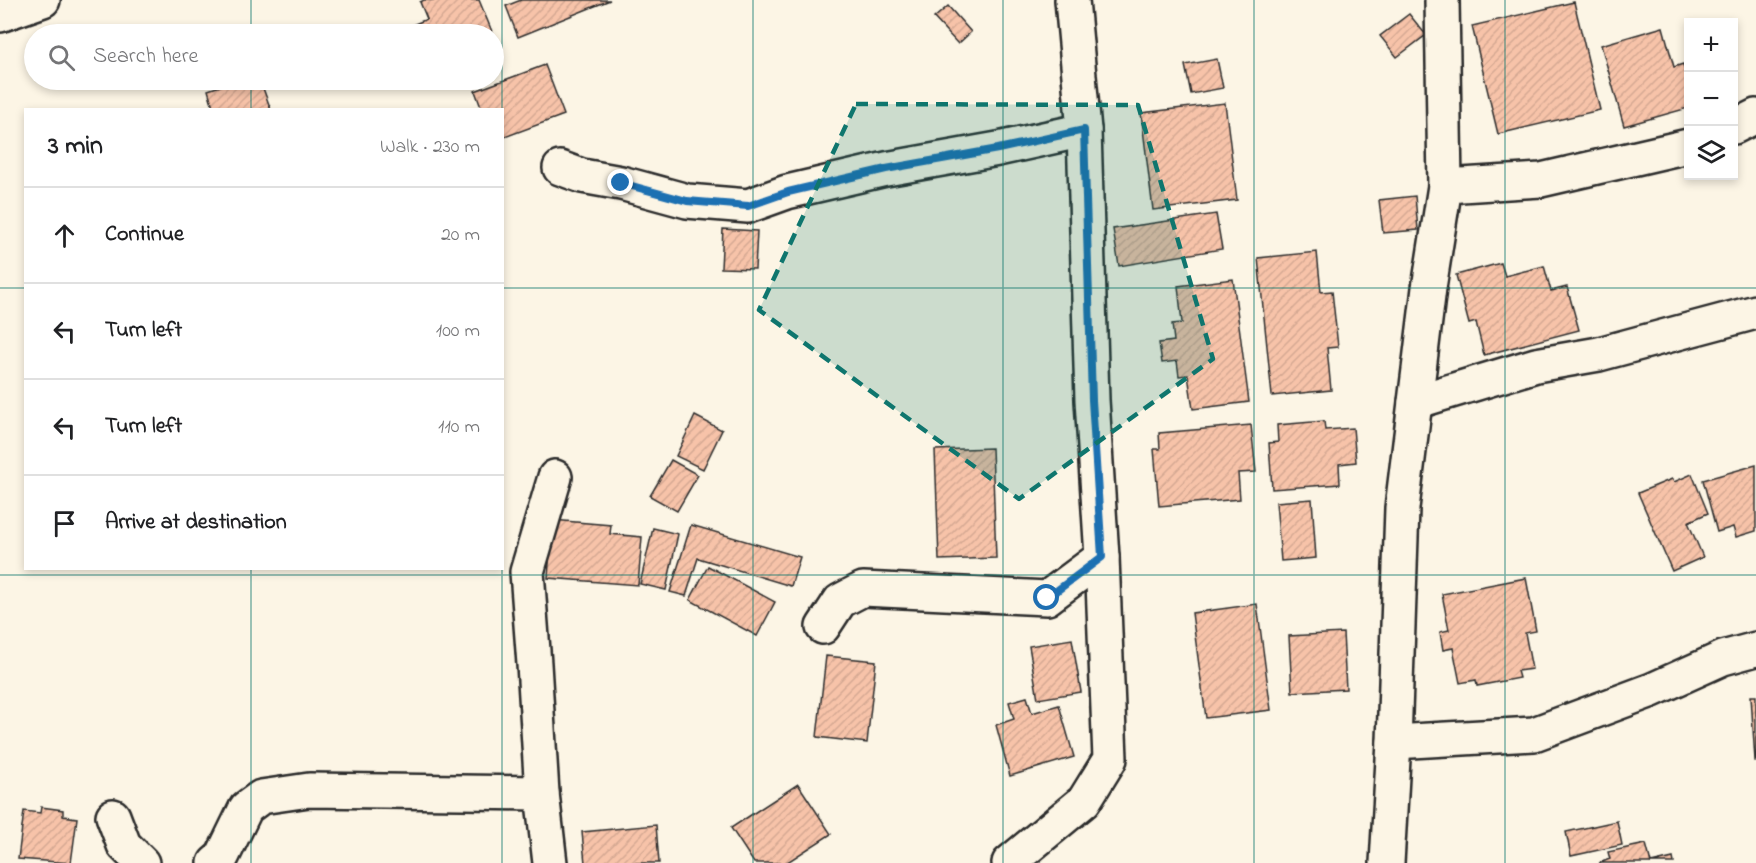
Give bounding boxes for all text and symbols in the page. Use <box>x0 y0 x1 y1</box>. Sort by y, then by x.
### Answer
map controls <box>1684 18 1738 180</box>
button: + <box>1684 18 1738 72</box>
search box <box>24 24 504 90</box>
icon: search <box>45 41 78 74</box>
text: Search here <box>93 41 198 73</box>
button: − <box>1684 72 1738 126</box>
button: layers <box>1684 126 1738 180</box>
text: 3 min <box>48 128 103 166</box>
text: Walk · 230 m <box>380 133 480 162</box>
route end <box>607 169 633 195</box>
icon: ahead <box>48 219 81 252</box>
text: Continue <box>105 219 184 251</box>
text: 20 m <box>441 221 480 250</box>
icon: left <box>48 315 81 348</box>
text: Turn left <box>105 315 182 347</box>
text: 100 m <box>436 317 480 346</box>
icon: left <box>48 411 81 444</box>
text: Turn left <box>105 411 182 443</box>
text: 110 m <box>438 413 480 442</box>
icon: arrive <box>48 507 81 540</box>
text: Arrive at destination <box>105 507 287 539</box>
route start <box>1033 584 1059 610</box>

